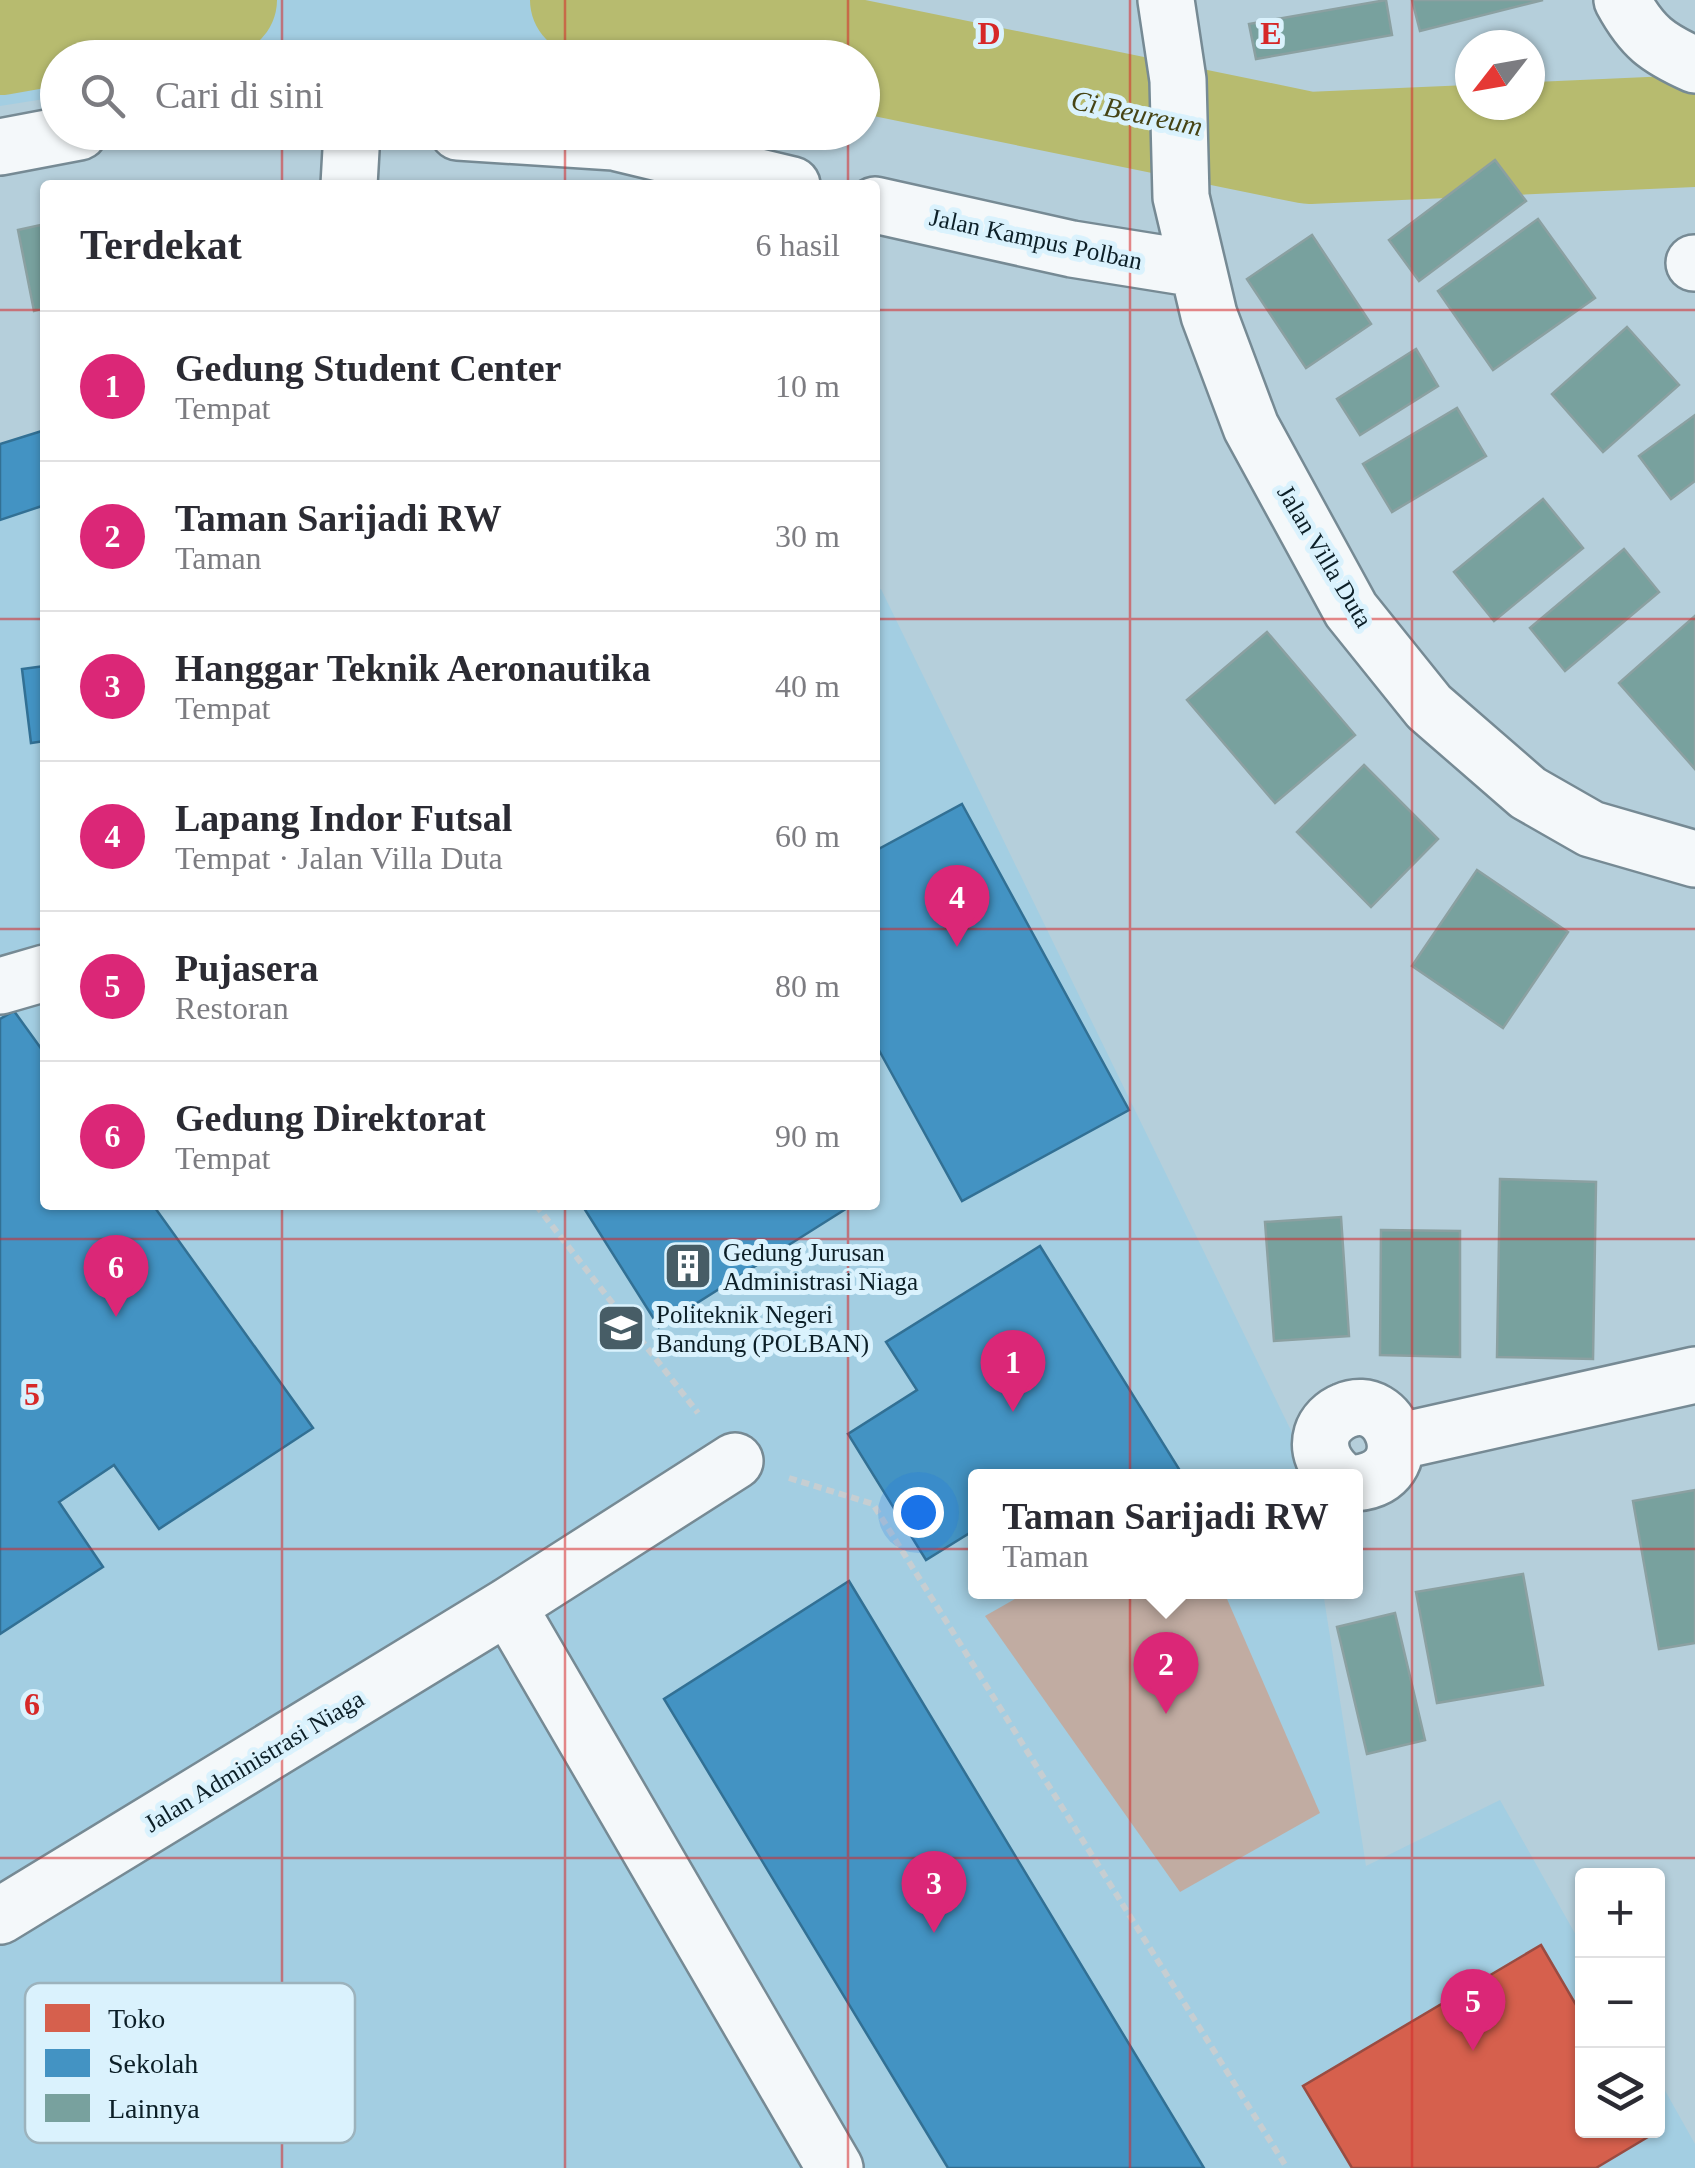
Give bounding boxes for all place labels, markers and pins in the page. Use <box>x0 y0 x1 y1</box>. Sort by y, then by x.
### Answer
pin: 4 <box>924 864 990 947</box>
pin: 6 <box>84 1234 148 1317</box>
place label: Gedung Jurusan Administrasi Niaga <box>723 1239 918 1295</box>
building icon: Gedung Jurusan Administrasi Niaga <box>662 1240 714 1292</box>
place label: Politeknik Negeri Bandung (POLBAN) <box>656 1301 869 1358</box>
school or university icon: Politeknik Negeri Bandung (POLBAN) <box>595 1302 647 1354</box>
pin: 1 <box>980 1330 1046 1412</box>
pin: 2 <box>1134 1632 1198 1714</box>
pin: 3 <box>902 1850 966 1933</box>
pin: 5 <box>1440 1968 1506 2051</box>

